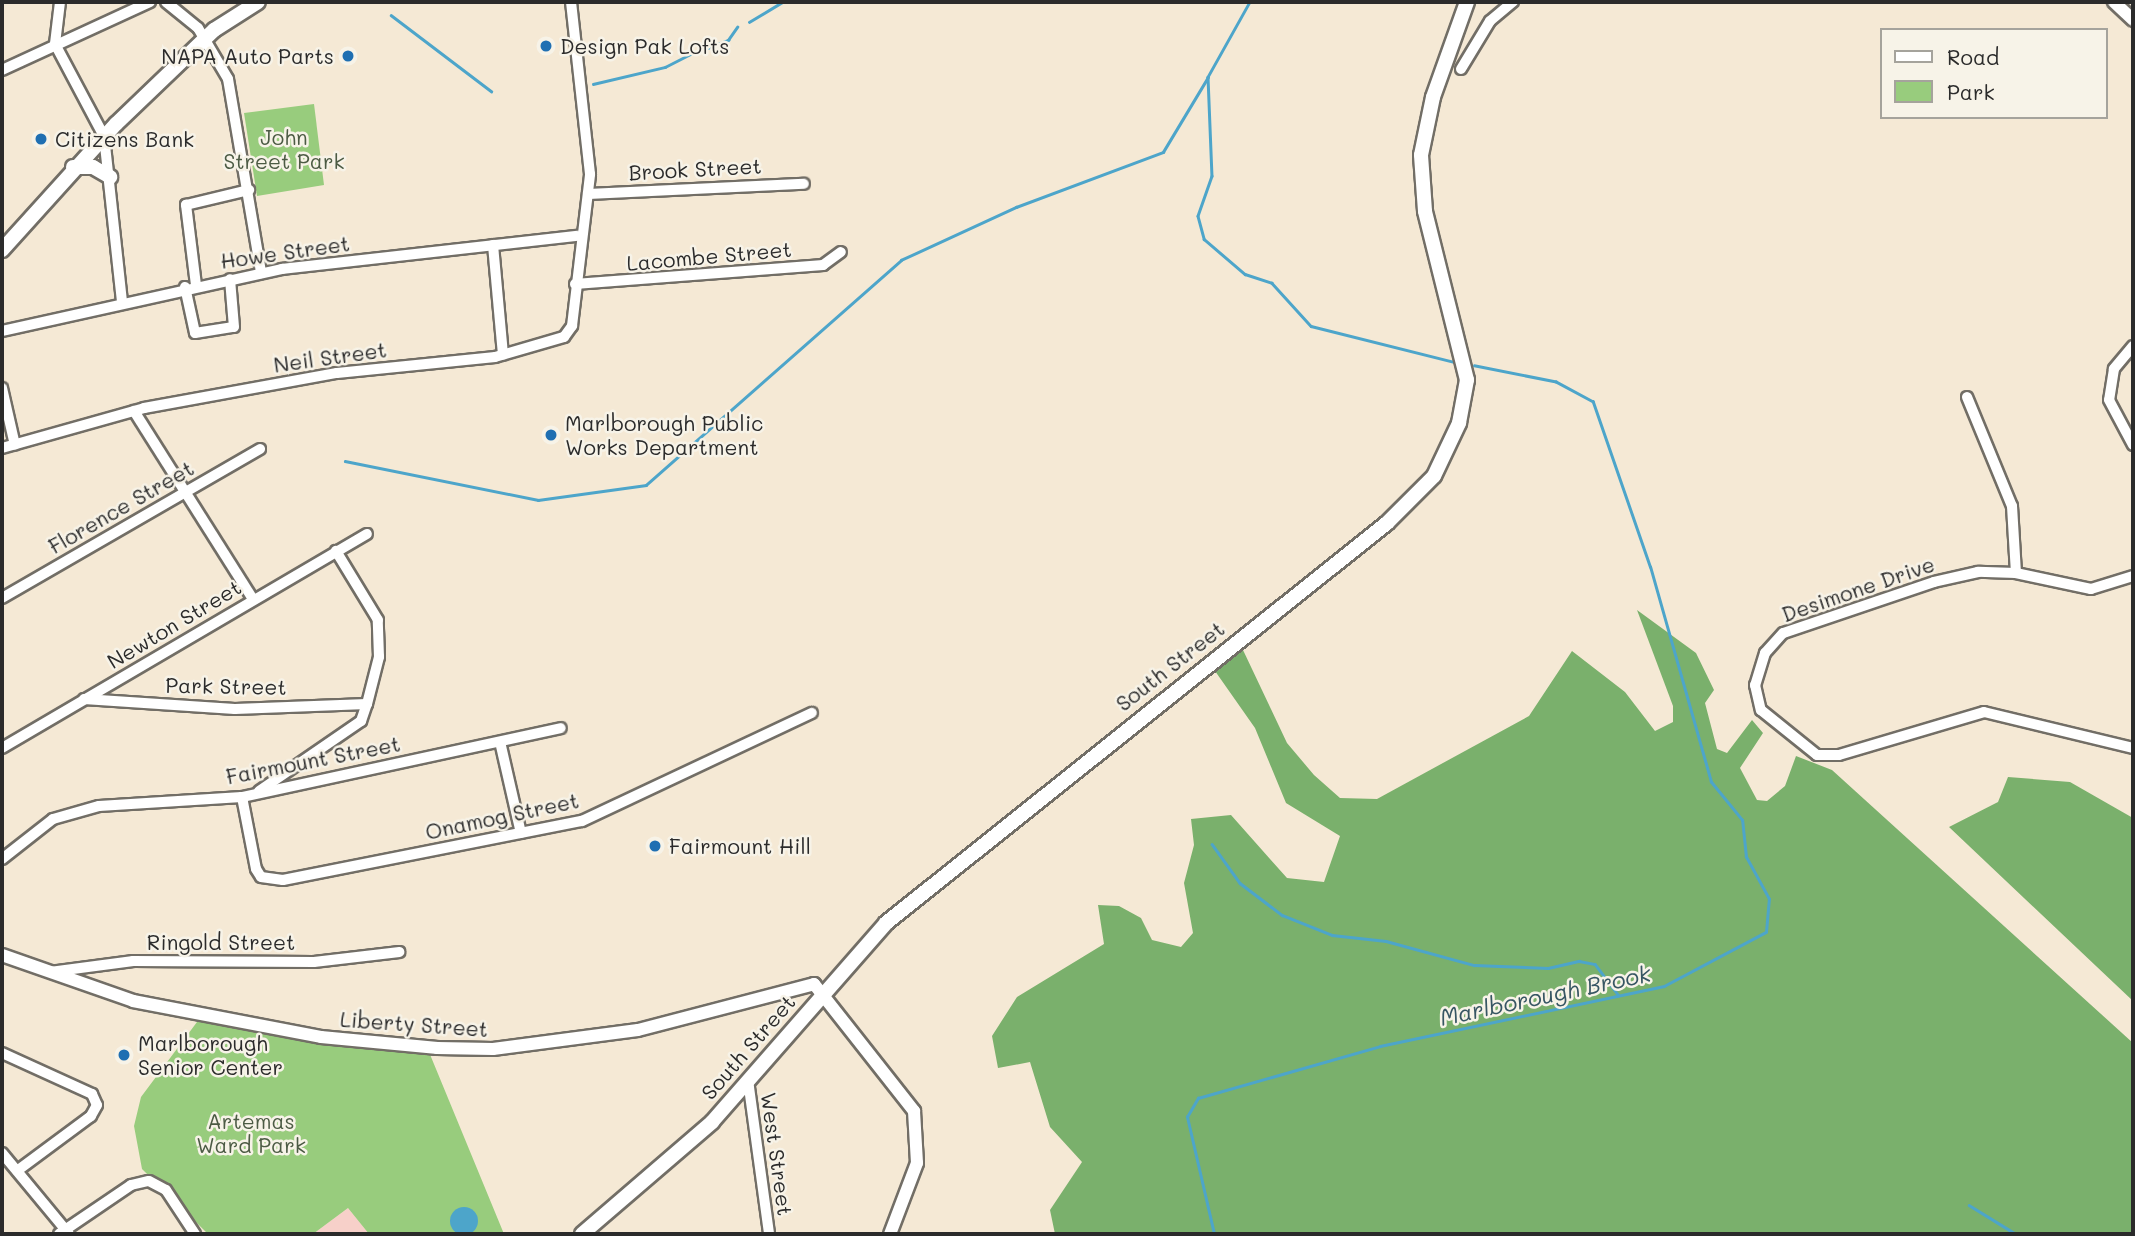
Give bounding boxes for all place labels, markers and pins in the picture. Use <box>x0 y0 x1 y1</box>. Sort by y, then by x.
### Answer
place label: Design Pak Lofts <box>560 33 729 59</box>
marker: Design Pak Lofts <box>538 38 554 54</box>
place label: NAPA Auto Parts <box>161 43 334 69</box>
marker: NAPA Auto Parts <box>340 48 356 64</box>
place label: Citizens Bank <box>55 126 194 152</box>
marker: Citizens Bank <box>33 131 49 147</box>
place label: Marlborough Public Works Department <box>565 410 763 460</box>
marker: Marlborough Public Works Department <box>543 427 559 443</box>
place label: Fairmount Hill <box>669 833 811 859</box>
marker: Fairmount Hill <box>647 838 663 854</box>
place label: Marlborough Senior Center <box>138 1030 283 1080</box>
marker: Marlborough Senior Center <box>116 1047 132 1063</box>

